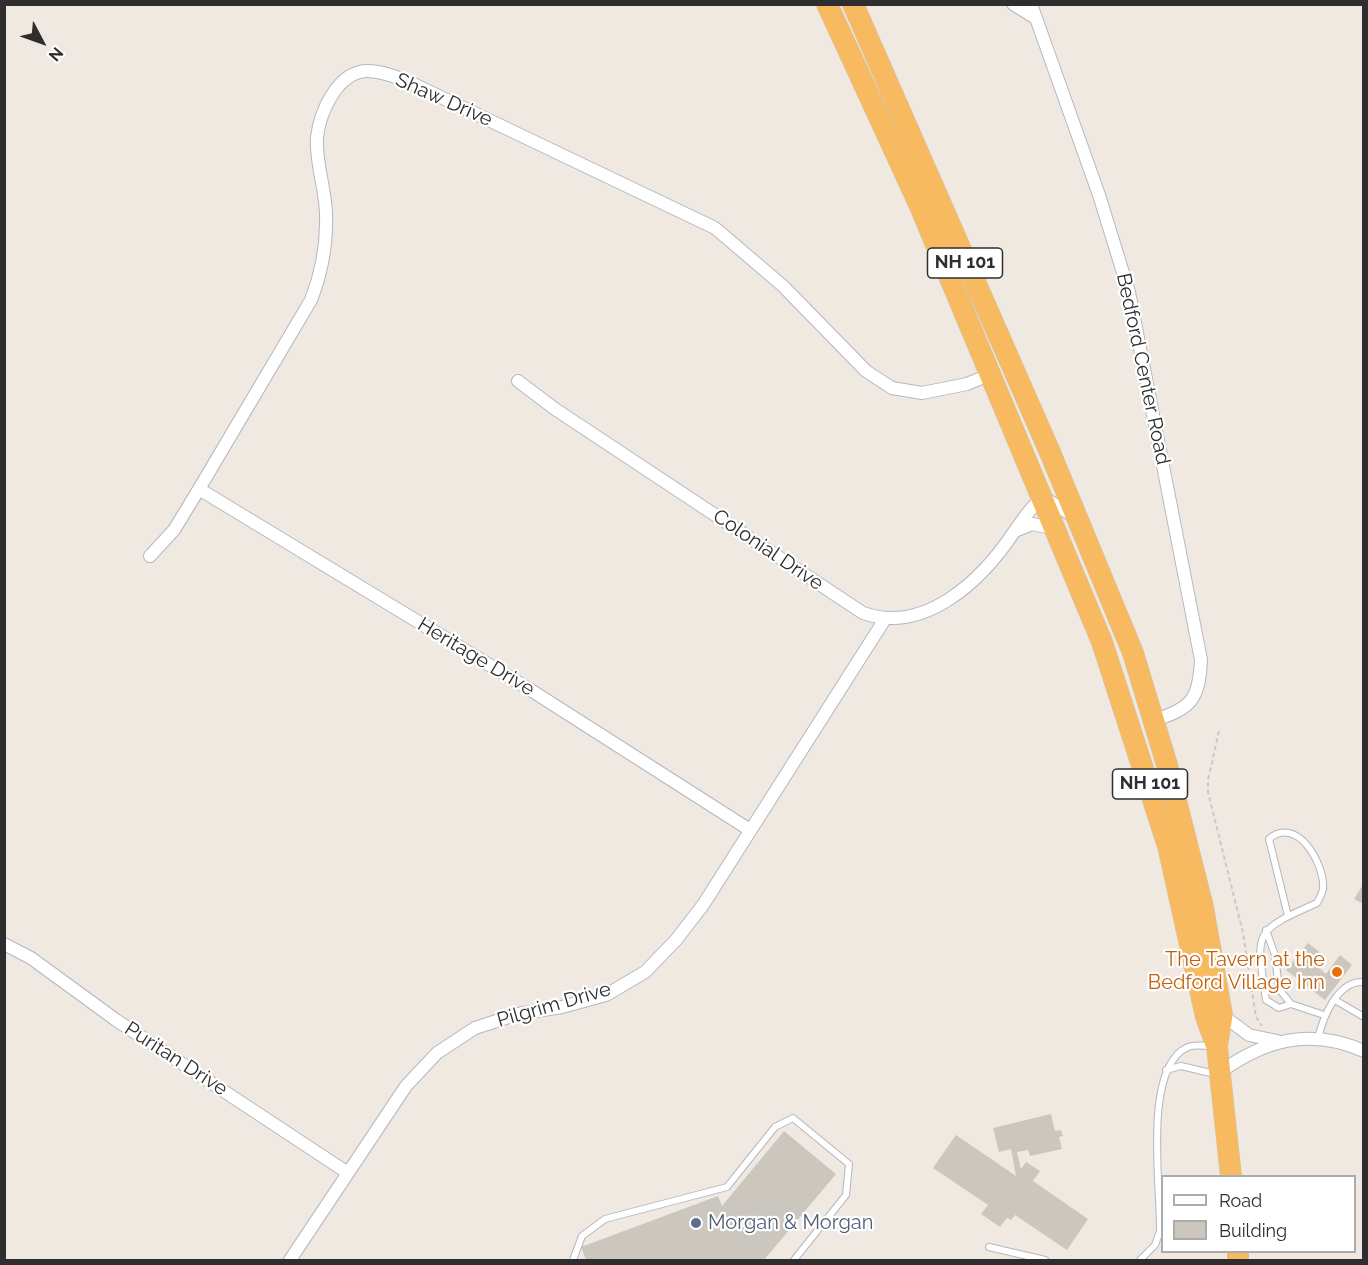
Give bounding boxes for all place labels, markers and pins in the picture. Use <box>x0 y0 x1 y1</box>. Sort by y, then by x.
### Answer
place label: The Tavern at the Bedford Village Inn <box>1148 948 1325 995</box>
marker: The Tavern at the Bedford Village Inn <box>1330 965 1344 979</box>
place label: Morgan & Morgan <box>708 1211 873 1235</box>
marker: Morgan & Morgan <box>689 1216 703 1230</box>

